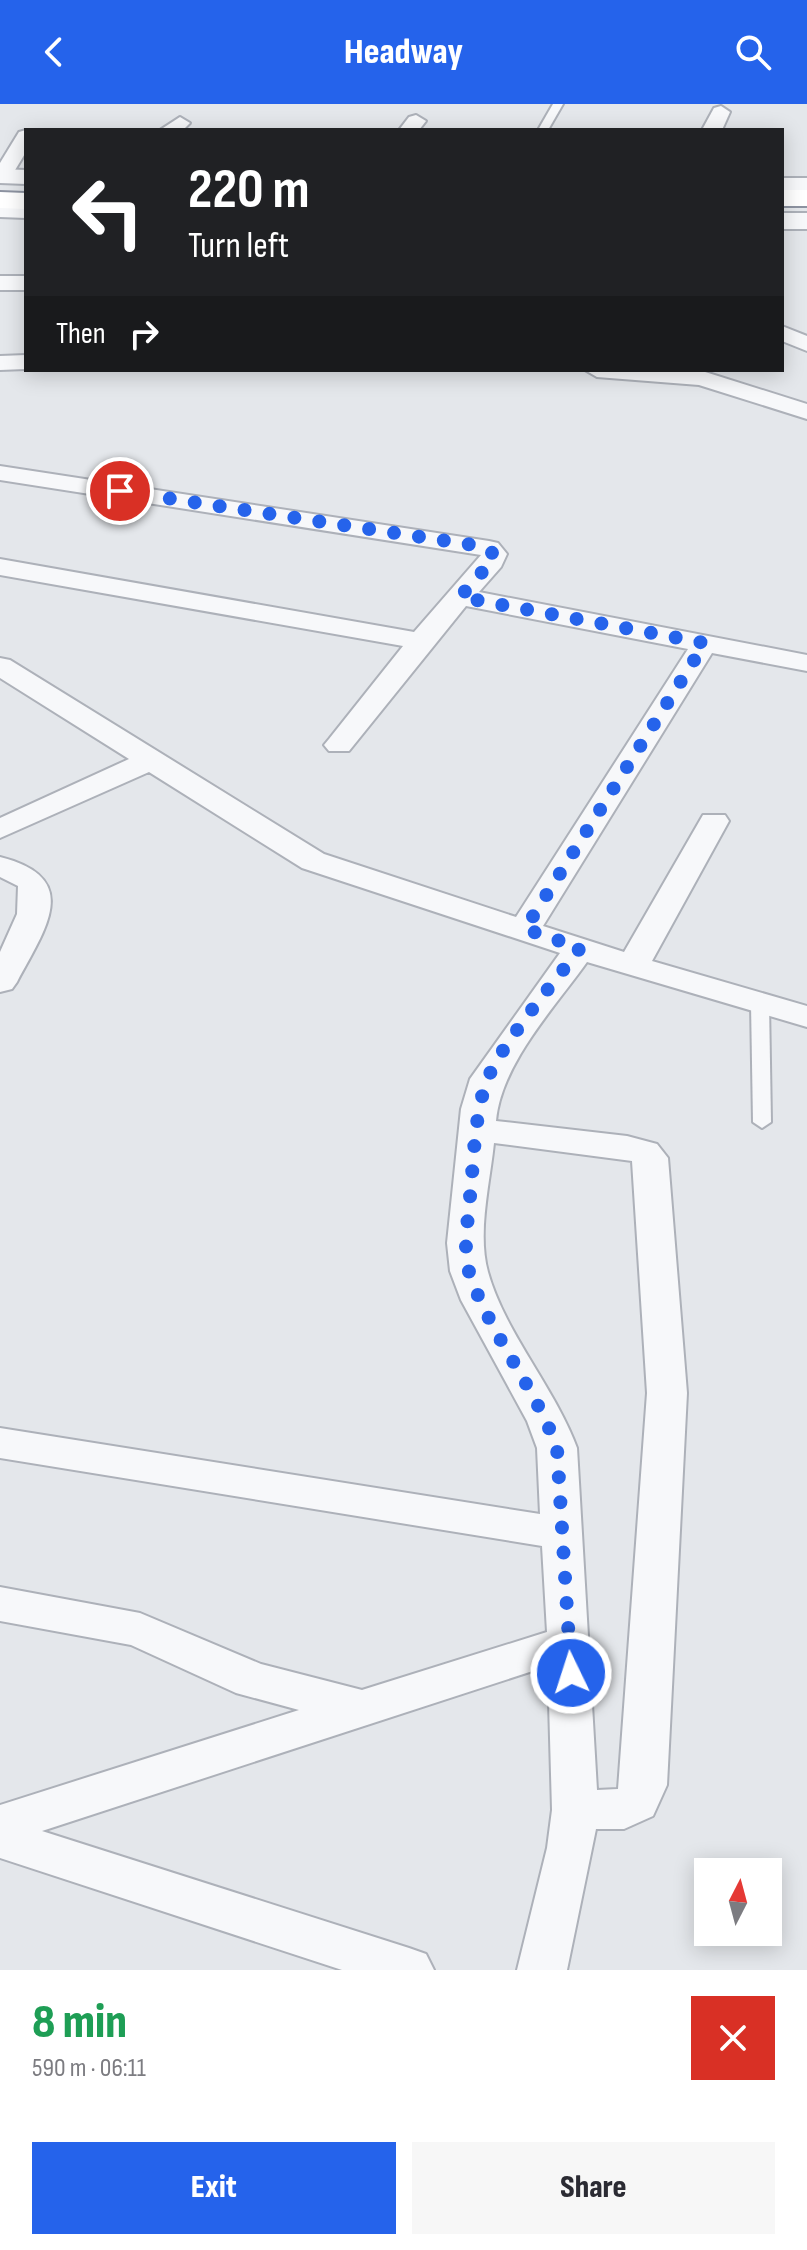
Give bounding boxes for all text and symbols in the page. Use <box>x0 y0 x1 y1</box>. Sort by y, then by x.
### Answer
icon: back <box>32 30 76 74</box>
icon: search <box>731 30 775 74</box>
text: Headway <box>344 31 463 74</box>
text: 220 m <box>188 157 310 224</box>
icon: left <box>56 160 160 264</box>
text: Turn left <box>188 225 289 268</box>
icon: right <box>122 312 166 356</box>
text: Then <box>56 316 106 352</box>
pin <box>86 457 154 525</box>
icon: arrive <box>98 469 142 513</box>
position arrow <box>529 1631 613 1715</box>
north arrow <box>694 1858 782 1946</box>
map controls <box>694 1858 782 1946</box>
text: 8 min <box>32 1994 127 2051</box>
button: close <box>691 1996 775 2080</box>
text: 590 m · 06:11 <box>32 2053 146 2084</box>
button: Exit <box>32 2142 396 2234</box>
button: Share <box>412 2142 775 2234</box>

